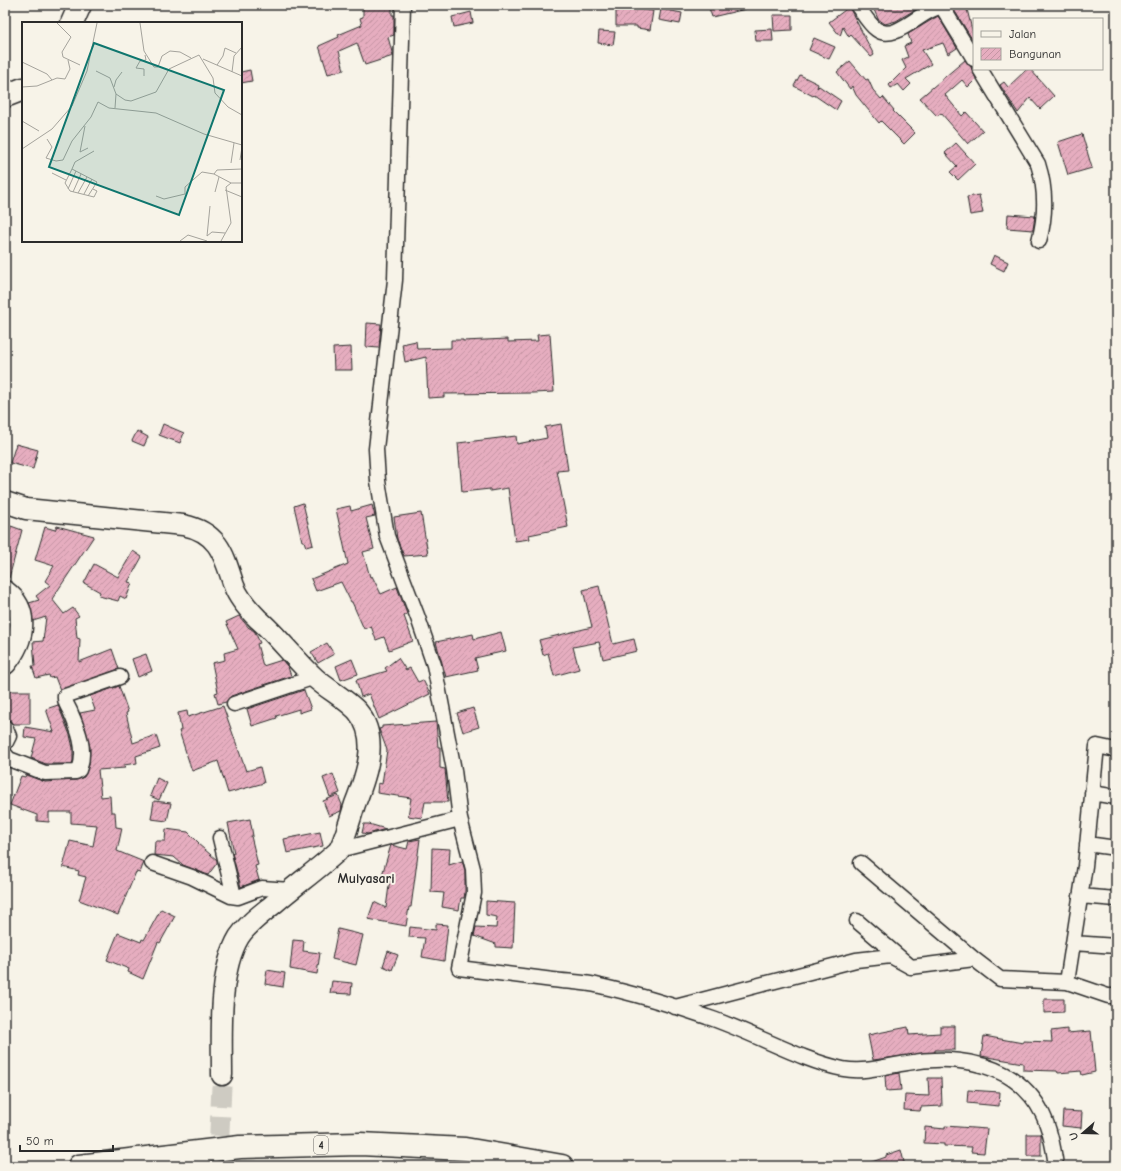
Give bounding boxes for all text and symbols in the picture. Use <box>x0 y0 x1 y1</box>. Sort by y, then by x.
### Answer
legend <box>973 18 1103 70</box>
inset map <box>22 22 242 242</box>
text: Jalan <box>1009 27 1036 41</box>
text: Bangunan <box>1009 47 1061 61</box>
district label: Mulyasari <box>337 870 395 887</box>
north arrow <box>1063 1113 1103 1153</box>
scale bar <box>20 1127 113 1153</box>
text: U <box>1067 1131 1081 1142</box>
text: 50 m <box>26 1134 54 1148</box>
road number: 4 <box>314 1136 328 1154</box>

